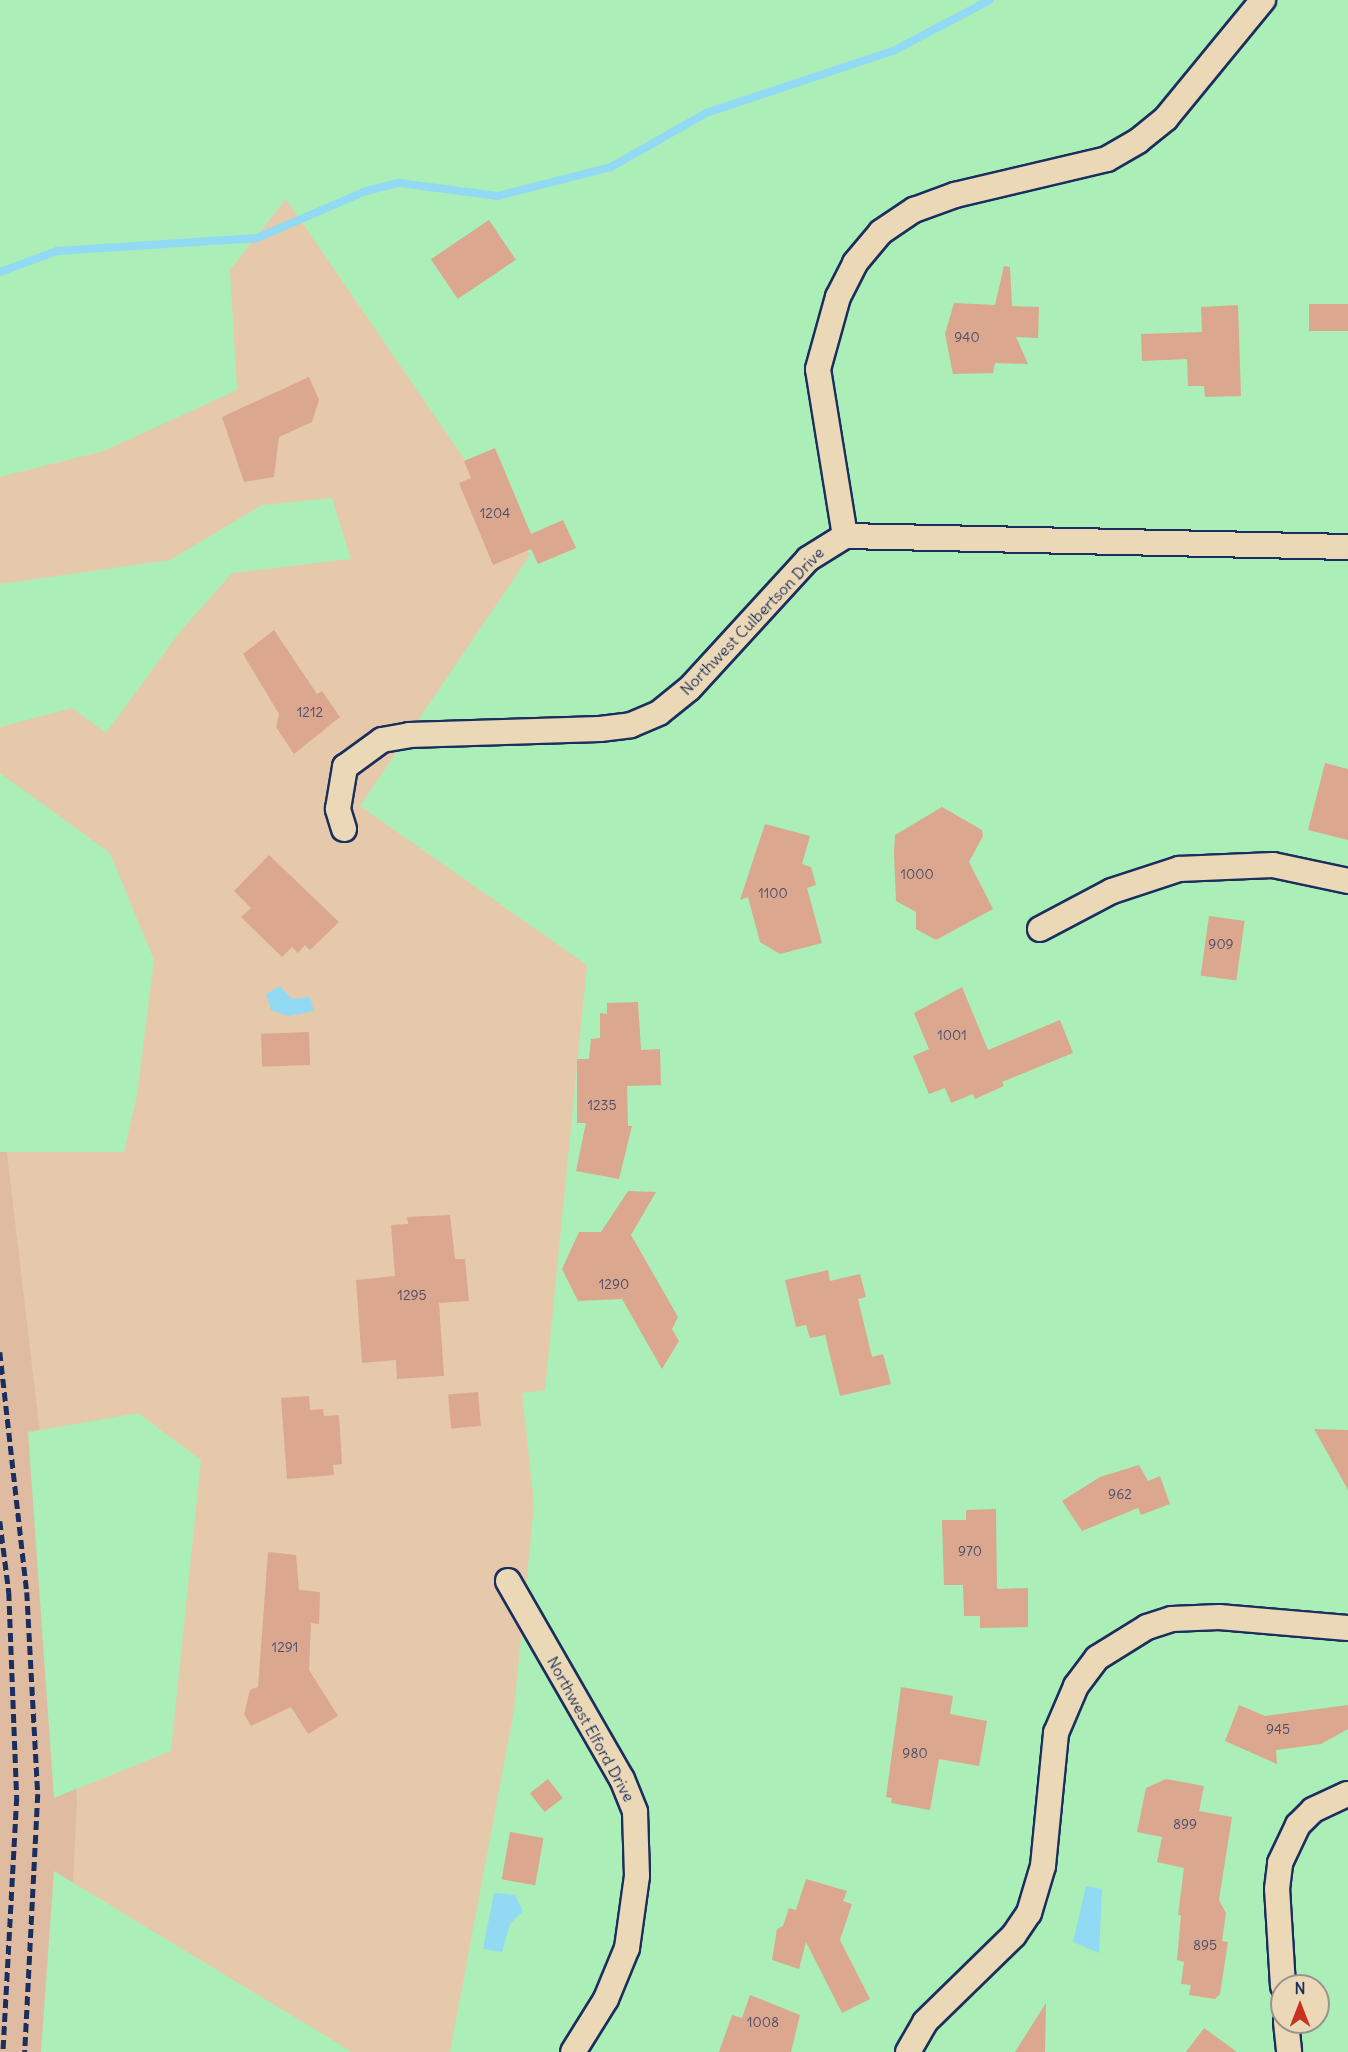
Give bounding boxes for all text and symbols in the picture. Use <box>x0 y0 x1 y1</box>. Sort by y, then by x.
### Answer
house number: 940 <box>954 329 980 345</box>
house number: 1204 <box>480 505 510 521</box>
street label: Northwest Culbertson Drive <box>676 543 828 699</box>
house number: 1212 <box>297 704 323 720</box>
house number: 1000 <box>900 866 934 882</box>
house number: 1100 <box>758 885 788 901</box>
house number: 909 <box>1208 936 1234 952</box>
house number: 1001 <box>937 1027 967 1043</box>
house number: 1235 <box>587 1097 617 1113</box>
house number: 1290 <box>599 1276 629 1292</box>
house number: 1295 <box>397 1287 427 1303</box>
house number: 962 <box>1108 1486 1132 1502</box>
house number: 970 <box>958 1543 982 1559</box>
house number: 1291 <box>272 1639 298 1655</box>
street label: Northwest Elford Drive <box>543 1653 639 1805</box>
house number: 945 <box>1266 1721 1290 1737</box>
house number: 980 <box>902 1745 928 1761</box>
house number: 899 <box>1173 1816 1197 1832</box>
house number: 895 <box>1193 1937 1217 1953</box>
north arrow <box>1270 1974 1330 2034</box>
text: N <box>1294 1978 1306 1998</box>
house number: 1008 <box>747 2014 779 2030</box>

